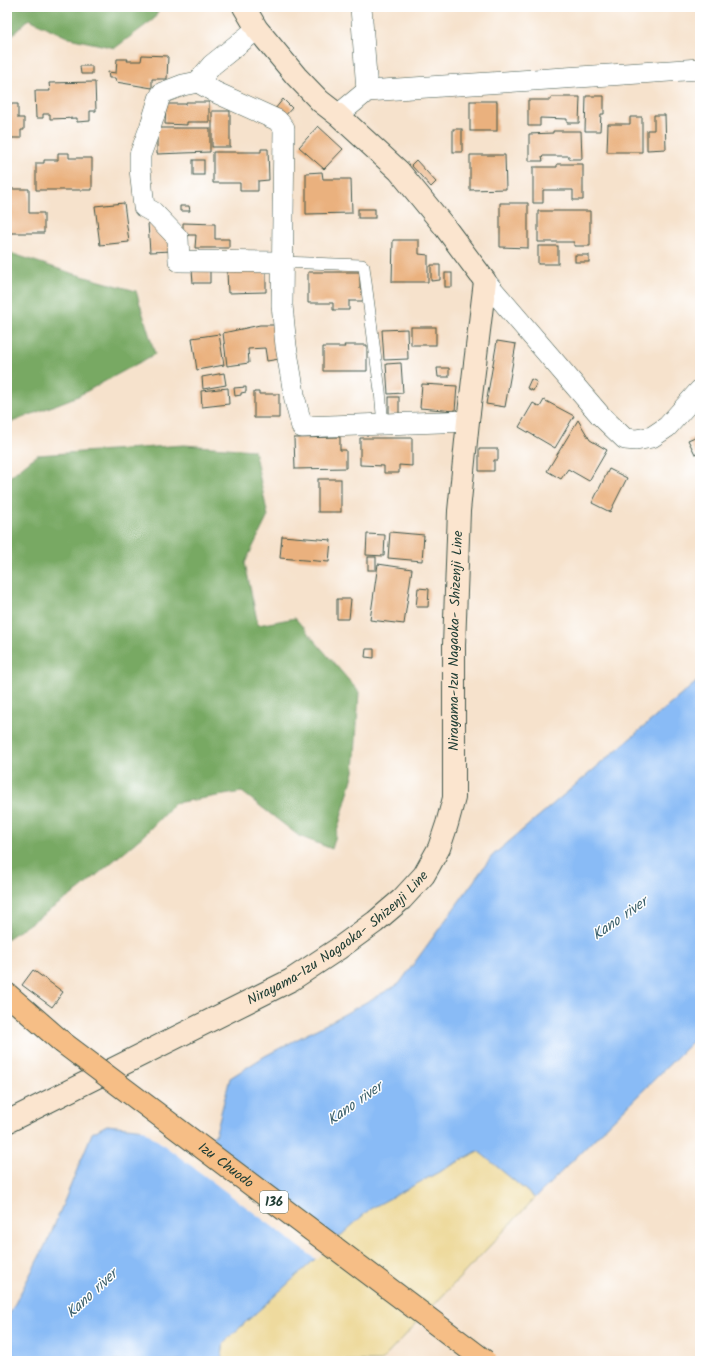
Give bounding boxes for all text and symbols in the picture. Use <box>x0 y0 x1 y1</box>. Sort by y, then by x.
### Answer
street label: Nirayama-Izu Nagaoka- Shizenji Line <box>443 529 469 751</box>
street label: Nirayama-Izu Nagaoka- Shizenji Line <box>243 865 434 1011</box>
water label: Kano river <box>587 889 655 947</box>
water label: Kano river <box>322 1074 390 1132</box>
street label: Izu Chuodo <box>193 1137 258 1194</box>
road number: 136 <box>260 1191 288 1213</box>
water label: Kano river <box>61 1262 126 1324</box>

